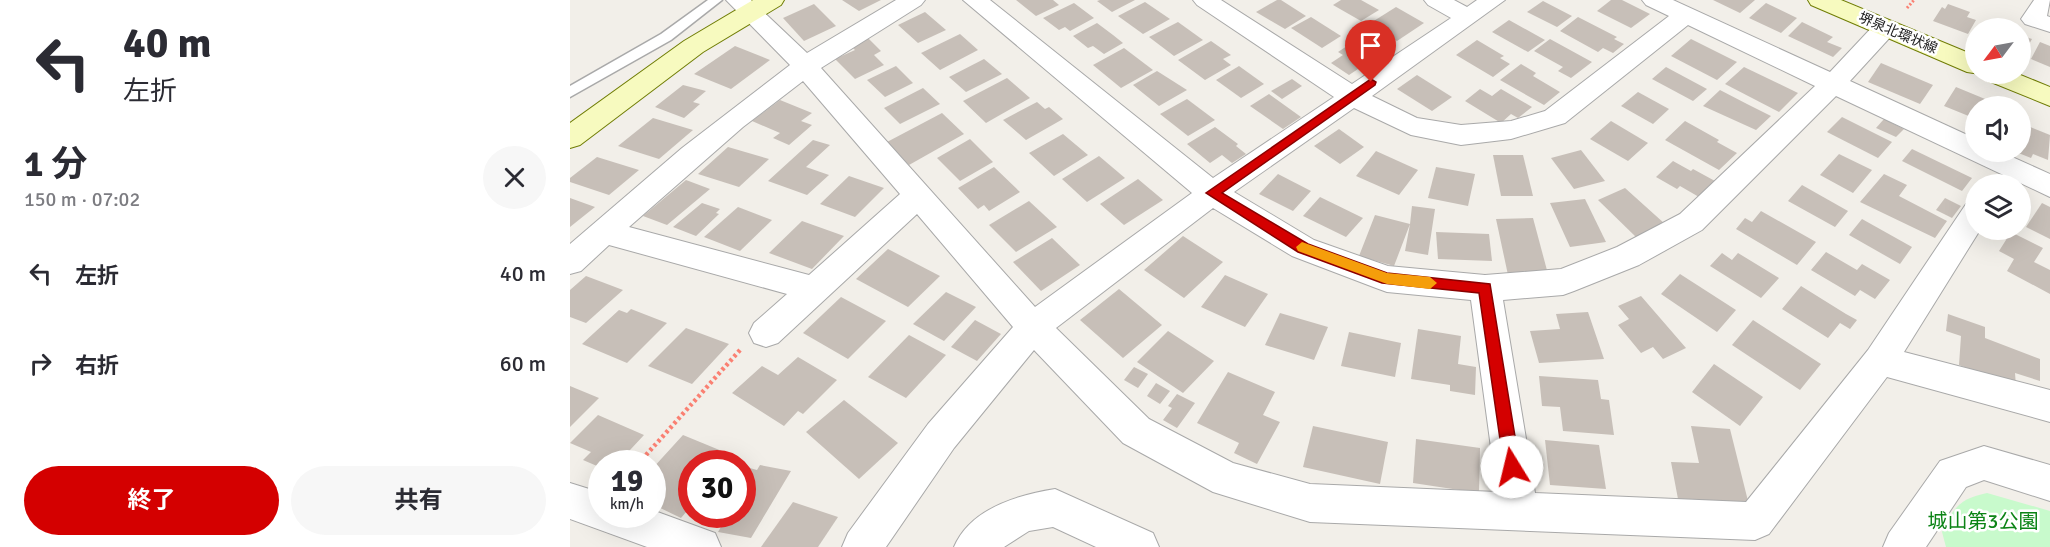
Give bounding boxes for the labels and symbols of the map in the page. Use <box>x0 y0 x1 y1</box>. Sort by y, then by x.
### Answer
street label: 堺泉北環状線 <box>1856 9 1940 57</box>
north arrow <box>1965 18 2031 84</box>
pin <box>1345 20 1396 82</box>
position arrow <box>1480 435 1544 499</box>
speed limit sign: 30 <box>678 450 756 528</box>
park label: 城山第3公園 <box>1928 509 2038 534</box>

